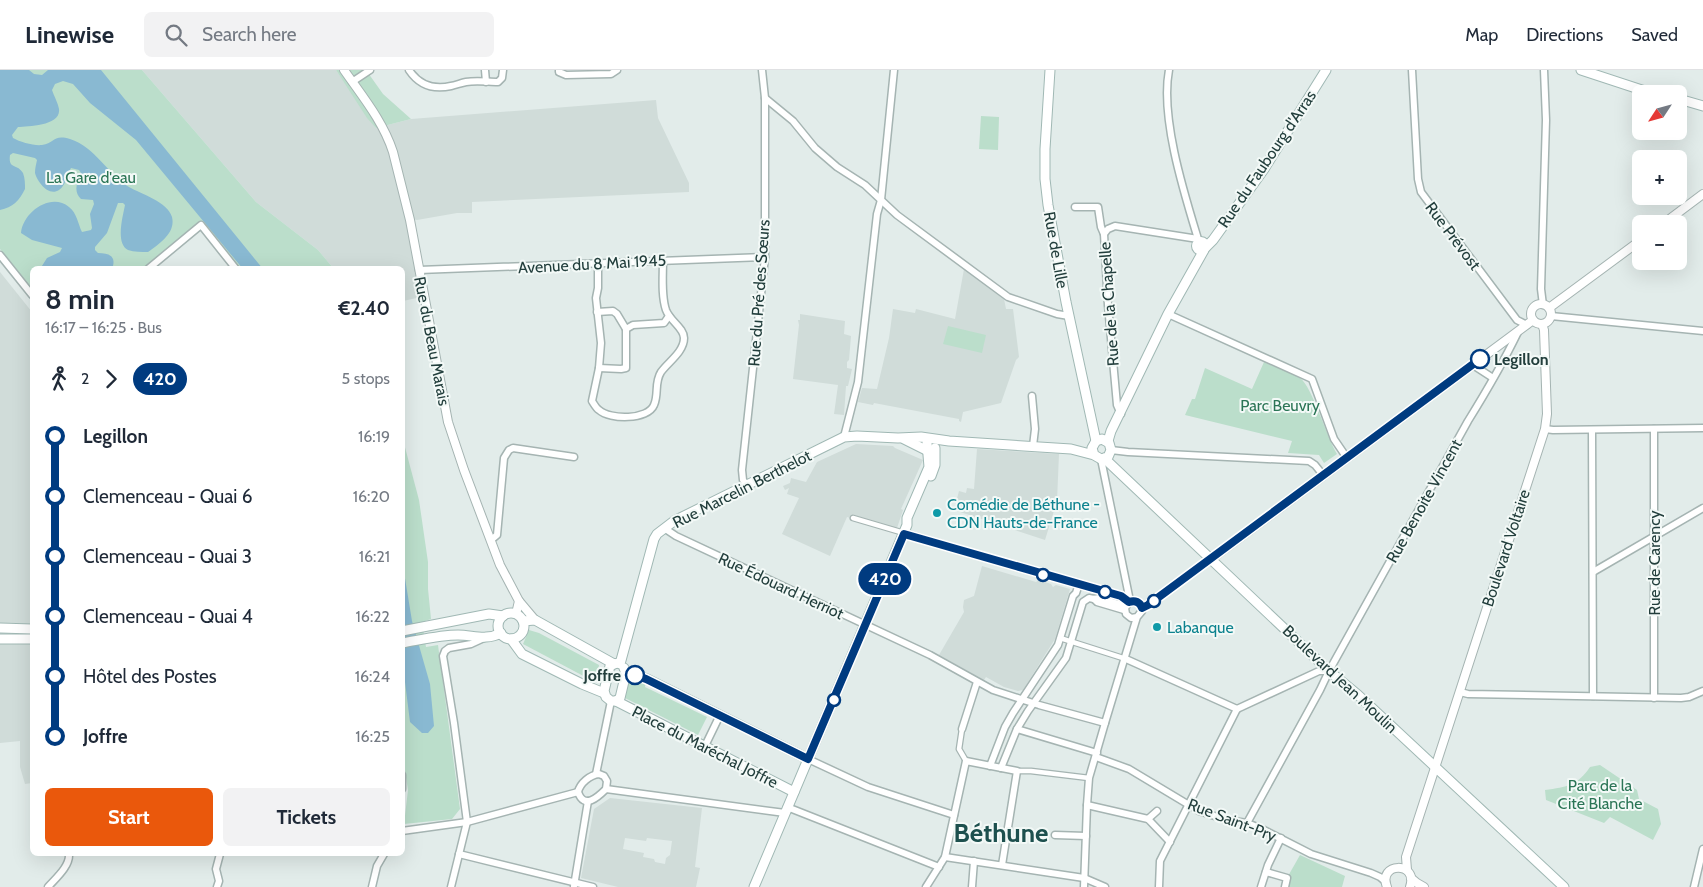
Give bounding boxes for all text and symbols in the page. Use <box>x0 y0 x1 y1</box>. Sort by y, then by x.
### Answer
search box <box>144 12 494 57</box>
text: Linewise <box>25 20 114 49</box>
icon: search <box>162 21 190 49</box>
text: Search here <box>202 23 297 46</box>
text: Map <box>1465 24 1498 46</box>
text: Directions <box>1526 24 1603 46</box>
text: Saved <box>1631 24 1678 46</box>
north arrow <box>1632 85 1688 140</box>
map controls <box>1632 85 1687 270</box>
street label: Rue du Faubourg d'Arras <box>1214 86 1320 231</box>
button: + <box>1632 150 1687 205</box>
park label: La Gare d'eau <box>46 168 136 187</box>
street label: Rue Prévost <box>1421 198 1485 274</box>
street label: Rue de Lille <box>1040 210 1072 290</box>
button: − <box>1632 215 1687 270</box>
street label: Rue du Pré des Sœurs <box>744 218 774 367</box>
street label: Rue de la Chapelle <box>1095 241 1123 367</box>
street label: Avenue du 8 Mai 1945 <box>517 251 667 277</box>
street label: Rue du Beau Marais <box>410 275 454 408</box>
text: 8 min <box>45 282 115 316</box>
text: €2.40 <box>338 297 390 320</box>
text: 16:17 – 16:25 · Bus <box>45 318 162 337</box>
marker: Legillon <box>1470 349 1490 369</box>
place label: Legillon <box>1494 350 1549 369</box>
icon: walk <box>45 365 73 393</box>
icon: forward <box>97 365 125 393</box>
text: 420 <box>143 368 177 390</box>
text: 2 <box>81 369 89 388</box>
text: 5 stops <box>341 369 390 388</box>
park label: Parc Beuvry <box>1240 396 1320 415</box>
text: Legillon <box>83 425 148 448</box>
text: 16:19 <box>358 427 390 446</box>
street label: Rue Benoite Vincent <box>1382 436 1466 566</box>
street label: Rue Marcelin Berthelot <box>670 446 815 532</box>
text: Clemenceau - Quai 6 <box>83 485 252 508</box>
text: 16:20 <box>353 487 390 506</box>
street label: Boulevard Voltaire <box>1478 487 1534 609</box>
place label: Comédie de Béthune - CDN Hauts-de-France <box>947 495 1100 532</box>
marker: Comédie de Béthune - CDN Hauts-de-France <box>931 507 943 519</box>
street label: Rue de Carency <box>1645 510 1664 616</box>
text: Clemenceau - Quai 3 <box>83 545 252 568</box>
text: 16:21 <box>359 547 390 566</box>
street label: Rue Édouard Herriot <box>715 549 847 624</box>
line badge: 420 <box>856 563 914 595</box>
text: 420 <box>868 568 902 590</box>
unlabelled marker <box>1036 568 1050 582</box>
unlabelled marker <box>1098 585 1112 599</box>
unlabelled marker <box>1147 594 1161 608</box>
text: Clemenceau - Quai 4 <box>83 605 253 628</box>
text: 16:22 <box>356 607 390 626</box>
place label: Labanque <box>1167 618 1234 637</box>
marker: Labanque <box>1151 621 1163 633</box>
street label: Boulevard Jean Moulin <box>1279 621 1401 737</box>
text: Hôtel des Postes <box>83 665 217 688</box>
marker: Joffre <box>625 665 645 685</box>
place label: Joffre <box>582 666 621 685</box>
text: 16:24 <box>355 667 390 686</box>
unlabelled marker <box>827 693 841 707</box>
street label: Place du Maréchal Joffre <box>629 702 781 792</box>
text: Joffre <box>83 725 128 748</box>
text: 16:25 <box>355 727 390 746</box>
park label: Parc de la Cité Blanche <box>1558 776 1642 813</box>
button: Start <box>45 788 213 846</box>
button: Tickets <box>223 788 390 846</box>
street label: Rue Saint-Pry <box>1185 794 1279 846</box>
district label: Béthune <box>954 817 1048 849</box>

